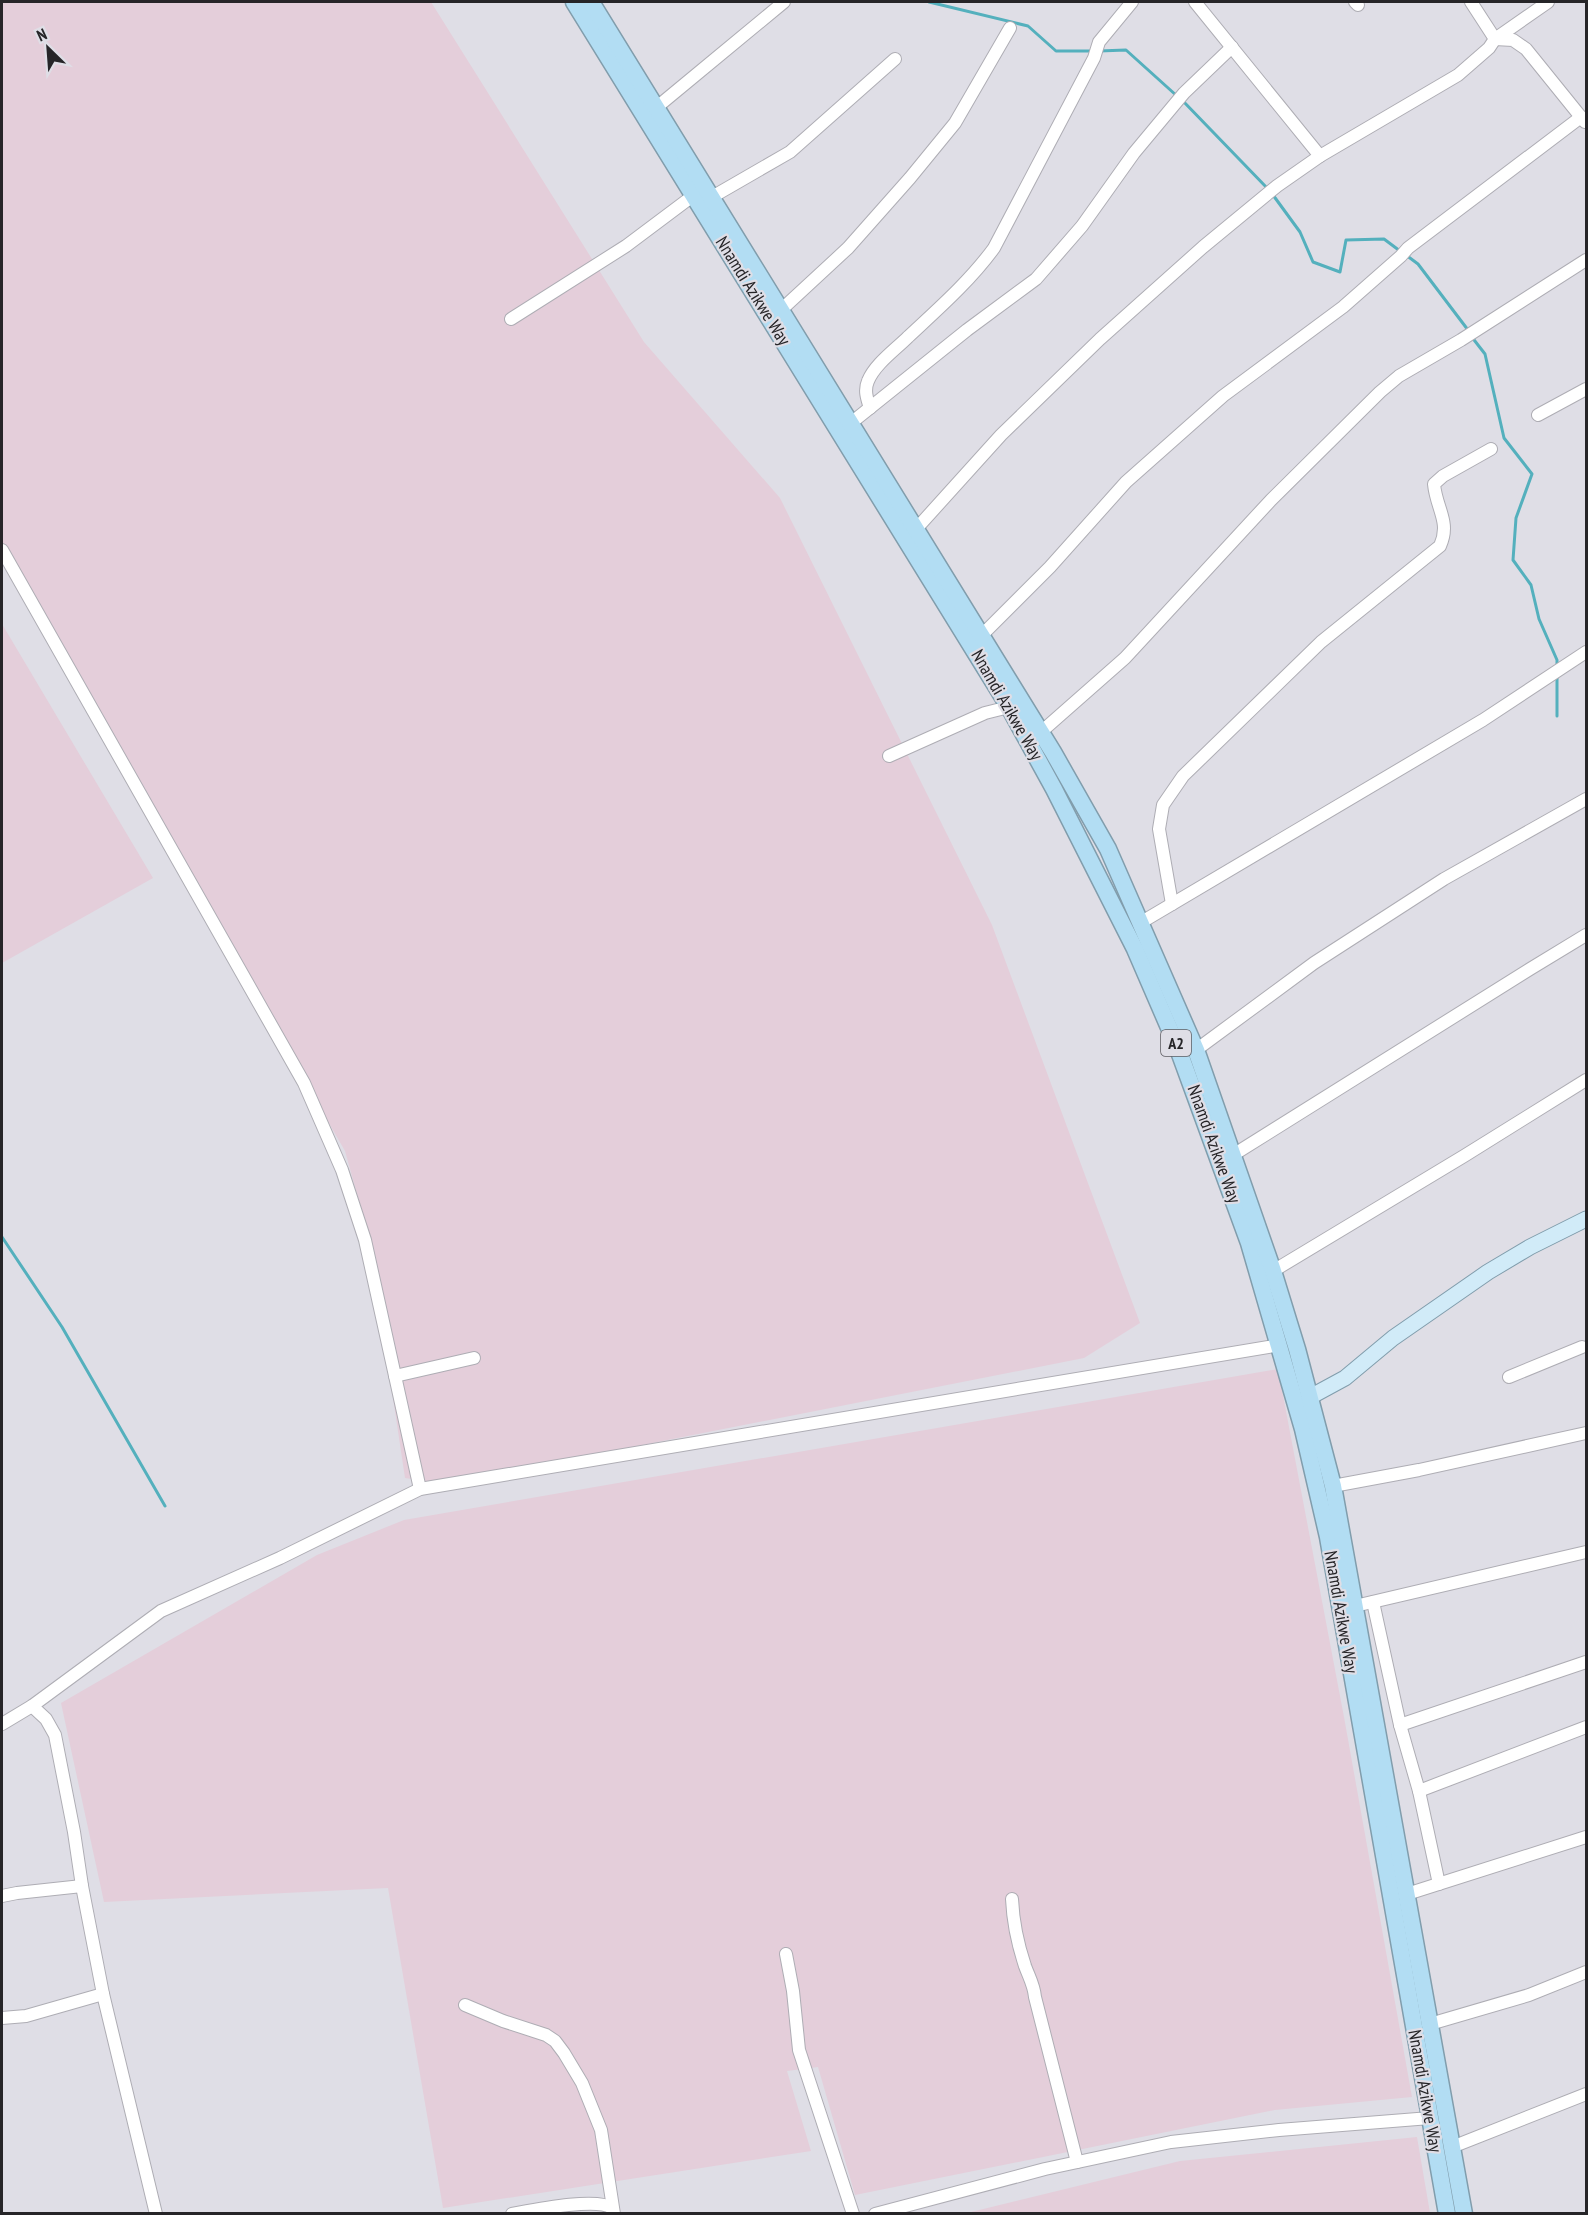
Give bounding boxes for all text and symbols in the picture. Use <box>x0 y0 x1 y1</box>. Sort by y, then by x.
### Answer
north arrow <box>18 18 78 78</box>
text: N <box>34 24 50 45</box>
street label: Nnamdi Azikwe Way <box>711 232 796 350</box>
street label: Nnamdi Azikwe Way <box>966 645 1049 764</box>
road number: A2 <box>1161 1030 1191 1056</box>
street label: Nnamdi Azikwe Way <box>1182 1082 1247 1206</box>
street label: Nnamdi Azikwe Way <box>1319 1549 1364 1675</box>
street label: Nnamdi Azikwe Way <box>1403 2028 1448 2154</box>

